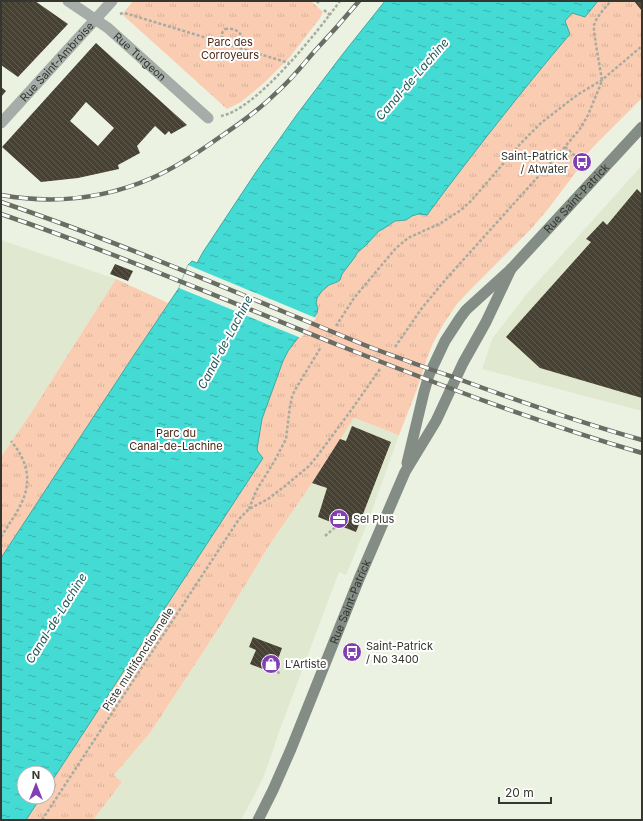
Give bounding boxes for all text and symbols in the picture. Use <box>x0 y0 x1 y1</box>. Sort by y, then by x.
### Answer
street label: Rue Saint-Ambroise <box>17 19 97 104</box>
street label: Rue Turgeon <box>110 29 169 84</box>
park label: Parc des Corroyeurs <box>201 35 259 62</box>
water label: Canal-de-Lachine <box>372 35 452 123</box>
place label: Saint-Patrick / Atwater <box>501 149 568 176</box>
bus stop icon: Saint-Patrick / Atwater <box>571 151 593 173</box>
street label: Rue Saint-Patrick <box>541 160 612 236</box>
water label: Canal-de-Lachine <box>194 293 256 391</box>
park label: Parc du Canal-de-Lachine <box>129 426 223 453</box>
office icon: Sel Plus <box>328 508 350 530</box>
place label: Sel Plus <box>353 512 394 526</box>
street label: Rue Saint-Patrick <box>327 557 374 646</box>
water label: Canal-de-Lachine <box>22 570 90 666</box>
street label: Piste multifonctionnelle <box>99 605 177 713</box>
place label: Saint-Patrick / No 3400 <box>366 639 433 666</box>
bus stop icon: Saint-Patrick / No 3400 <box>341 641 363 663</box>
shop icon: L'Artiste <box>260 653 282 675</box>
place label: L'Artiste <box>285 657 327 671</box>
north arrow <box>16 765 56 805</box>
text: N <box>32 768 40 782</box>
scale bar <box>499 779 551 805</box>
text: 20 m <box>505 785 534 800</box>

